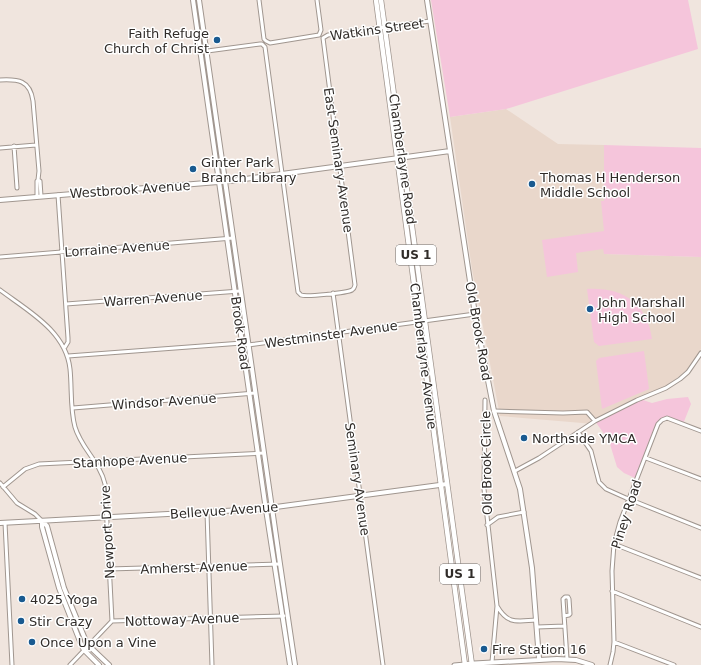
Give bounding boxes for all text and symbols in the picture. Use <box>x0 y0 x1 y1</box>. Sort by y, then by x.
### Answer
street label: Watkins Street <box>329 15 425 44</box>
place label: Faith Refuge Church of Christ <box>104 26 209 56</box>
marker: Faith Refuge Church of Christ <box>212 35 222 45</box>
street label: East Seminary Avenue <box>321 87 356 234</box>
street label: Chamberlayne Road <box>386 93 419 225</box>
place label: Ginter Park Branch Library <box>201 155 297 185</box>
marker: Ginter Park Branch Library <box>188 164 198 174</box>
place label: Thomas H Henderson Middle School <box>539 170 680 200</box>
street label: Westbrook Avenue <box>69 178 191 201</box>
marker: Thomas H Henderson Middle School <box>527 179 537 189</box>
street label: Lorraine Avenue <box>64 237 170 260</box>
road number: US 1 <box>396 245 436 265</box>
street label: Old Brook Road <box>462 280 495 382</box>
street label: Chamberlayne Avenue <box>407 282 440 430</box>
street label: Warren Avenue <box>103 288 203 309</box>
street label: Brook Road <box>228 295 253 371</box>
place label: John Marshall High School <box>597 295 685 325</box>
marker: John Marshall High School <box>585 304 595 314</box>
street label: Westminster Avenue <box>264 318 399 351</box>
street label: Windsor Avenue <box>111 390 217 413</box>
street label: Old Brook Circle <box>478 411 495 515</box>
street label: Seminary Avenue <box>342 421 373 537</box>
place label: Northside YMCA <box>532 431 636 446</box>
marker: Northside YMCA <box>519 433 529 443</box>
street label: Stanhope Avenue <box>72 450 188 471</box>
street label: Piney Road <box>608 478 645 551</box>
street label: Newport Drive <box>98 485 117 579</box>
street label: Bellevue Avenue <box>169 499 279 522</box>
street label: Amherst Avenue <box>140 558 248 577</box>
road number: US 1 <box>440 564 480 584</box>
place label: 4025 Yoga <box>30 592 98 607</box>
marker: 4025 Yoga <box>17 594 27 604</box>
street label: Nottoway Avenue <box>125 610 240 629</box>
place label: Stir Crazy <box>29 614 93 629</box>
marker: Stir Crazy <box>16 616 26 626</box>
place label: Once Upon a Vine <box>40 635 156 650</box>
marker: Once Upon a Vine <box>27 637 37 647</box>
place label: Fire Station 16 <box>492 642 586 657</box>
marker: Fire Station 16 <box>479 644 489 654</box>

